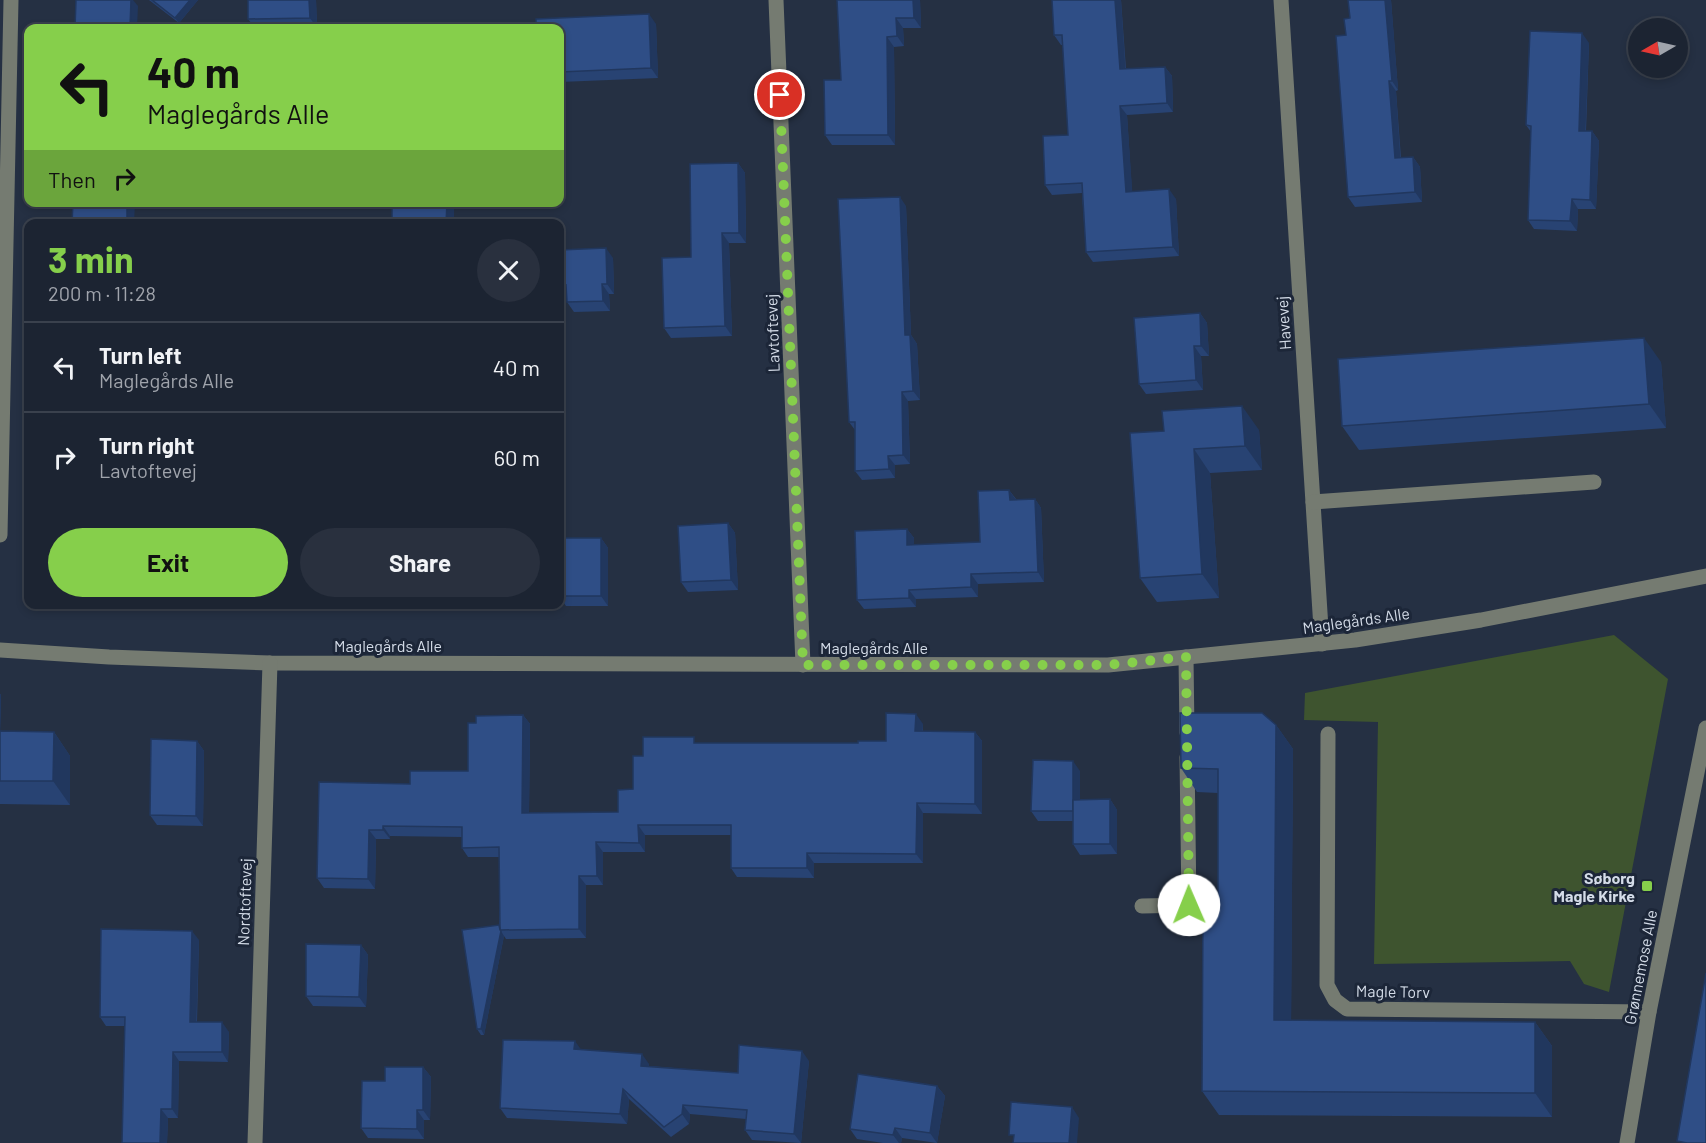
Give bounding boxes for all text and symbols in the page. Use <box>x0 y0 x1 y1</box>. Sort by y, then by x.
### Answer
north arrow <box>1628 18 1688 78</box>
map controls <box>1628 18 1688 78</box>
text: 40 m <box>147 46 240 96</box>
icon: left <box>48 48 126 126</box>
pin <box>754 69 805 120</box>
icon: arrive <box>763 78 796 111</box>
text: Maglegårds Alle <box>147 97 329 129</box>
icon: right <box>108 162 141 195</box>
text: Then <box>48 166 96 192</box>
text: 3 min <box>48 237 134 280</box>
button: close <box>477 239 540 302</box>
text: 200 m · 11:28 <box>48 281 156 305</box>
street label: Lavtoftevej <box>761 294 783 372</box>
street label: Havevej <box>1272 295 1294 351</box>
text: Turn left <box>99 342 182 368</box>
icon: left <box>48 351 81 384</box>
text: 40 m <box>493 354 540 380</box>
text: Maglegårds Alle <box>99 368 234 392</box>
text: Turn right <box>99 432 194 458</box>
icon: right <box>48 441 81 474</box>
text: 60 m <box>494 444 540 470</box>
text: Lavtoftevej <box>99 458 197 482</box>
button: Exit <box>48 528 288 597</box>
button: Share <box>300 528 540 597</box>
street label: Maglegårds Alle <box>1301 603 1411 637</box>
street label: Maglegårds Alle <box>334 636 442 655</box>
street label: Maglegårds Alle <box>820 638 928 657</box>
street label: Nordtoftevej <box>233 858 255 946</box>
place label: Søborg Magle Kirke <box>1554 868 1635 905</box>
position arrow <box>1157 873 1221 937</box>
marker: Søborg Magle Kirke <box>1640 879 1654 893</box>
street label: Grønnemose Alle <box>1620 908 1660 1026</box>
street label: Magle Torv <box>1356 981 1431 1001</box>

